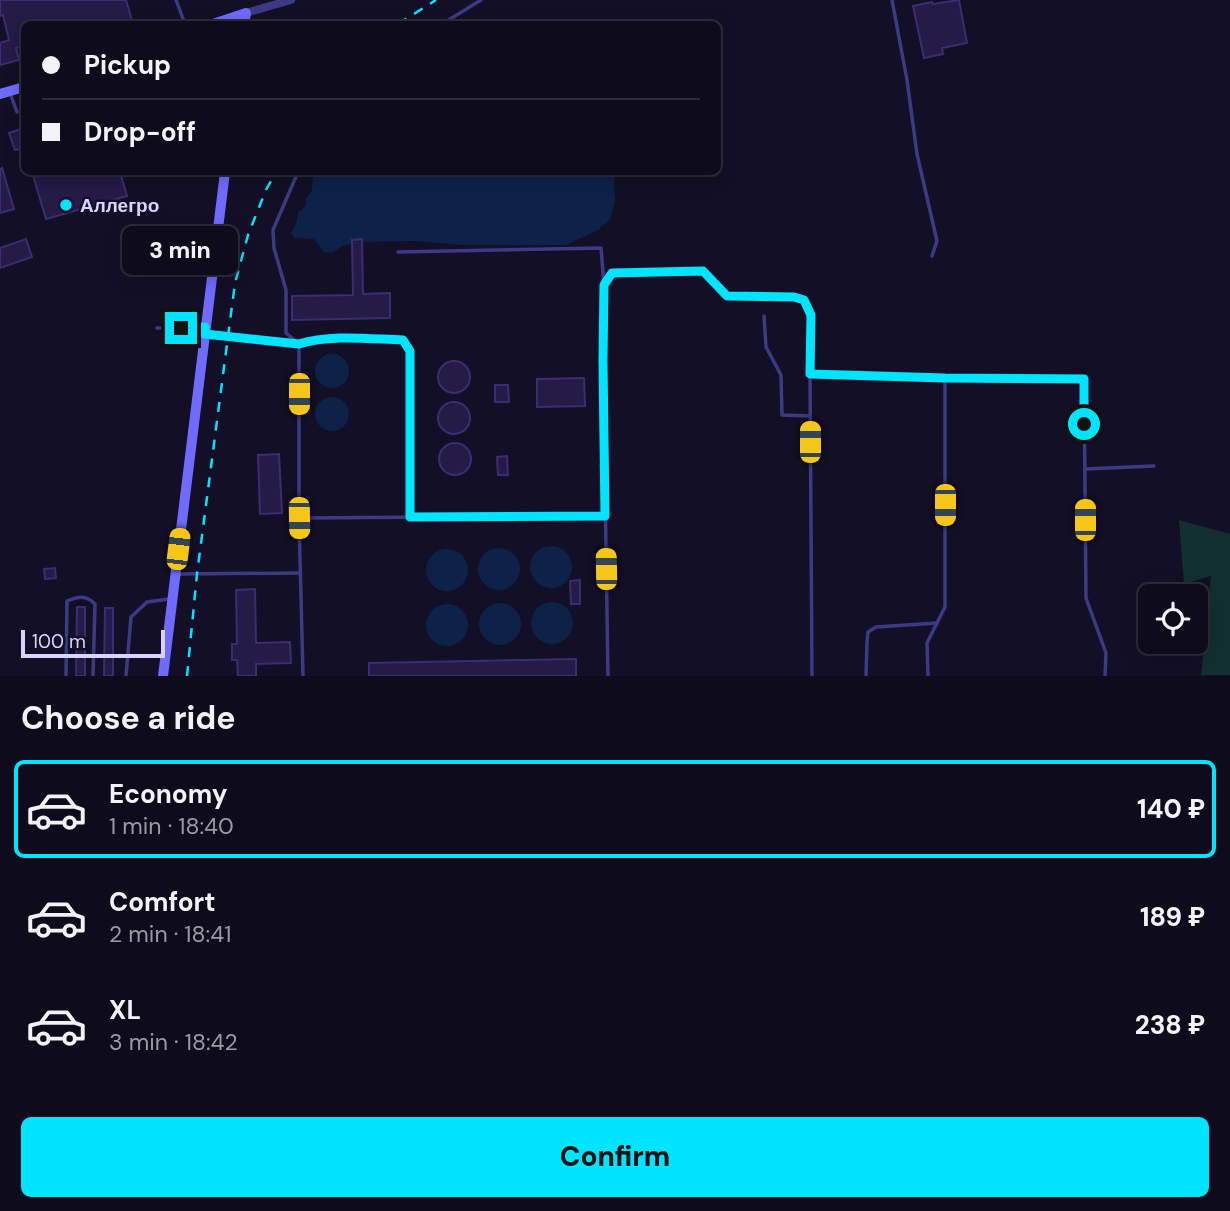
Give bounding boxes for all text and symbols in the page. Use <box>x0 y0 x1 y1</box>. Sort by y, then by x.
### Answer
text: Pickup <box>84 48 171 82</box>
text: Drop-off <box>84 115 196 149</box>
place label: Аллегро <box>80 193 159 218</box>
marker: Аллегро <box>58 197 74 213</box>
callout: 3 min <box>123 226 239 276</box>
text: 3 min <box>149 235 211 265</box>
route end <box>165 312 197 344</box>
car <box>289 373 310 415</box>
route start <box>1068 408 1100 440</box>
car <box>800 421 821 463</box>
car <box>935 484 956 526</box>
car <box>289 497 310 539</box>
car <box>1075 499 1096 541</box>
car <box>166 527 191 571</box>
car <box>596 548 617 590</box>
map controls <box>1138 584 1208 654</box>
button: locate <box>1138 584 1208 654</box>
scale bar <box>21 626 164 658</box>
text: 100 m <box>32 629 86 654</box>
text: Choose a ride <box>21 697 236 739</box>
text: Economy <box>109 777 227 811</box>
icon: car <box>25 778 88 841</box>
text: 140 ₽ <box>1137 792 1205 826</box>
text: 1 min · 18:40 <box>109 811 234 841</box>
text: Comfort <box>109 885 215 919</box>
icon: car <box>25 886 88 949</box>
text: 189 ₽ <box>1140 900 1205 934</box>
text: 2 min · 18:41 <box>109 919 231 949</box>
text: XL <box>109 993 141 1027</box>
icon: car <box>25 994 88 1057</box>
text: 238 ₽ <box>1135 1008 1205 1042</box>
text: 3 min · 18:42 <box>109 1027 238 1057</box>
button: Confirm <box>21 1117 1209 1197</box>

